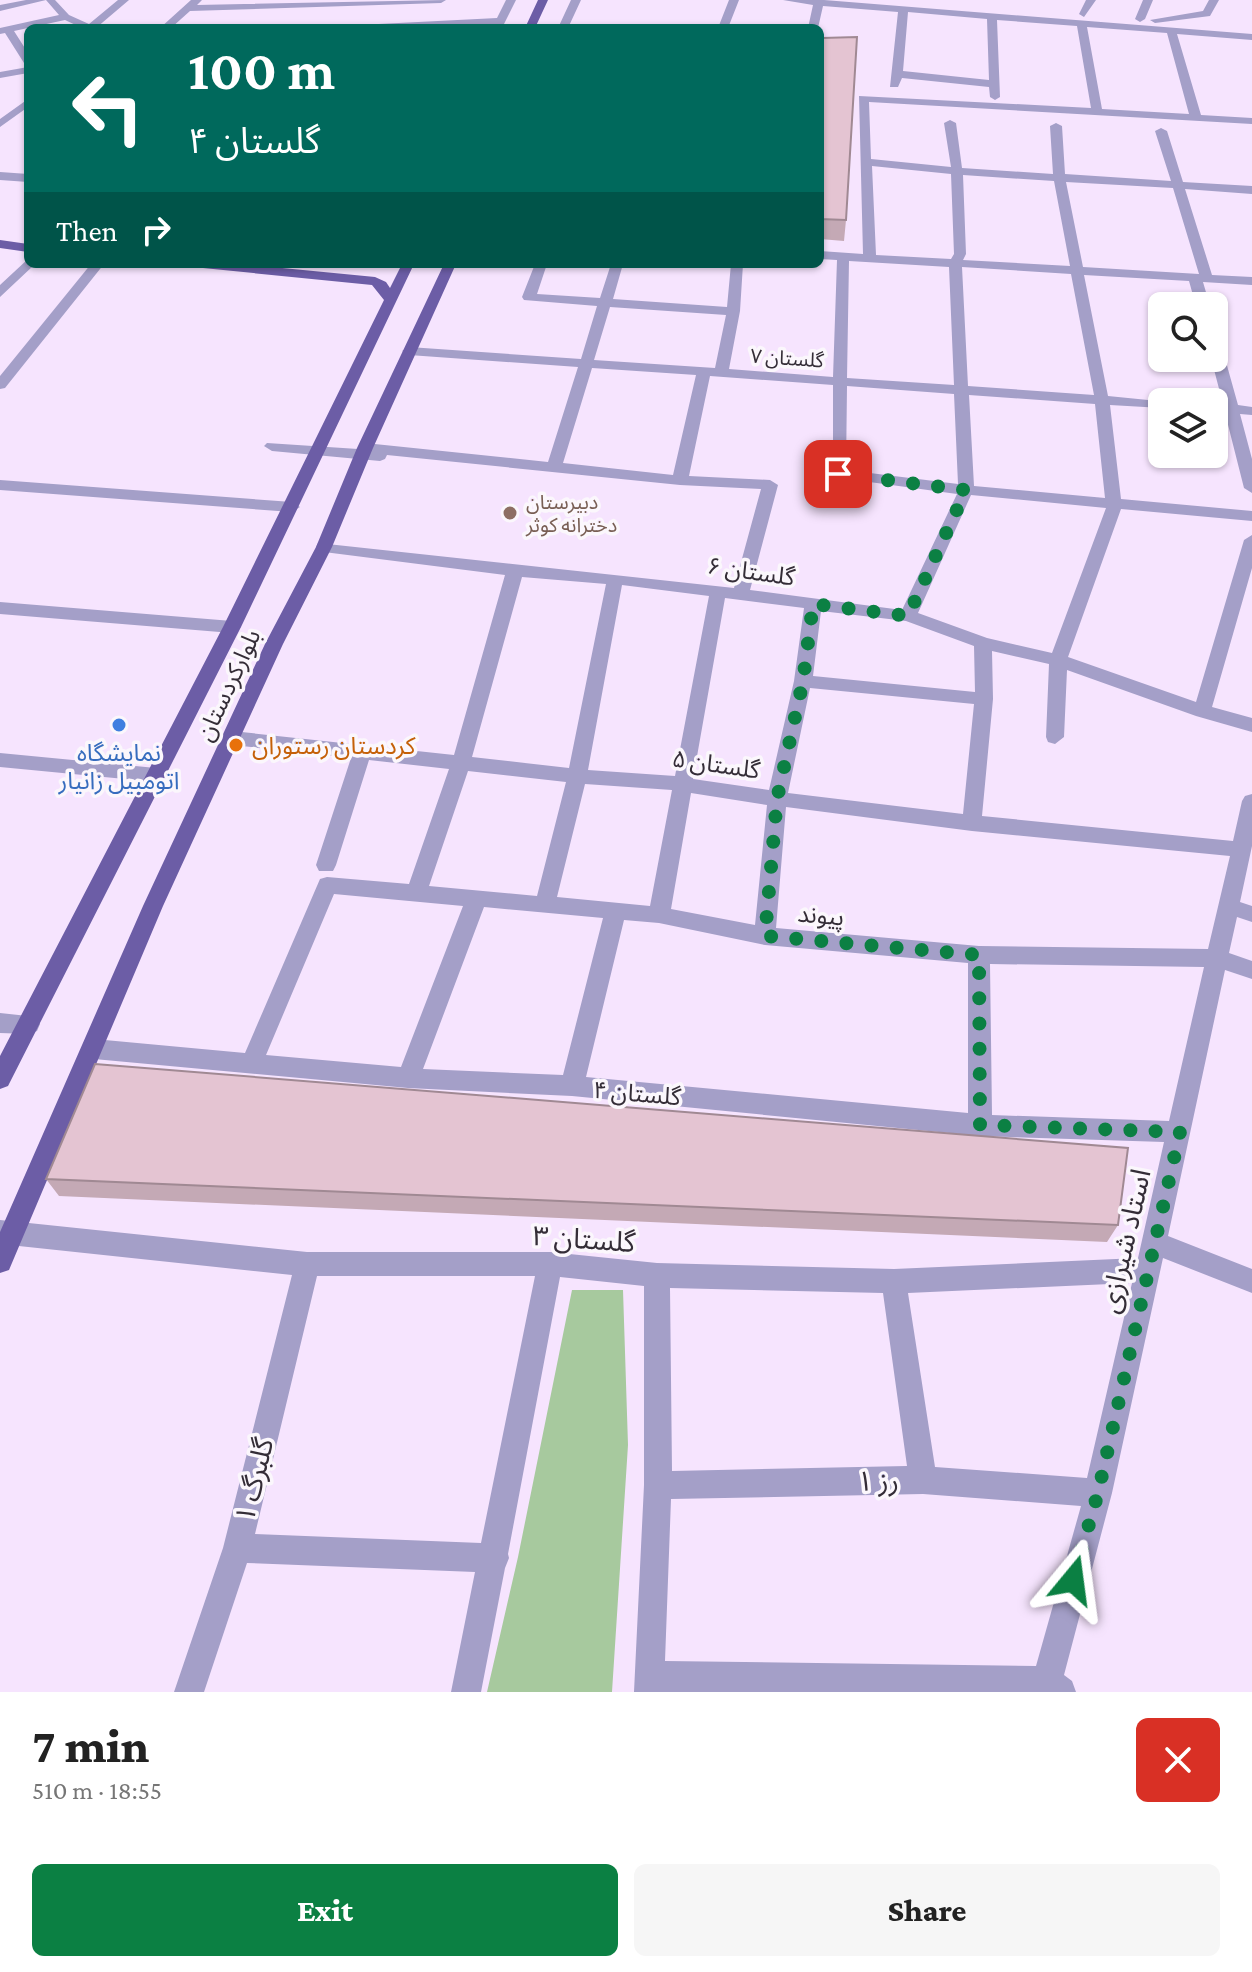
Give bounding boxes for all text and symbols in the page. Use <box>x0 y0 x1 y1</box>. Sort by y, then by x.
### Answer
text: 100 m <box>188 39 335 101</box>
icon: left <box>56 56 160 160</box>
text: گلستان ۴ <box>188 121 320 161</box>
icon: right <box>134 208 178 252</box>
text: Then <box>56 214 118 247</box>
map controls <box>1148 292 1228 468</box>
button: search <box>1148 292 1228 372</box>
street label: گلستان ۷ <box>750 344 825 373</box>
button: layers <box>1148 388 1228 468</box>
pin <box>804 440 872 508</box>
icon: arrive <box>816 452 860 496</box>
place label: دبیرستان دخترانه کوثر <box>525 491 617 537</box>
marker: دبیرستان دخترانه کوثر <box>501 504 519 522</box>
street label: گلستان ۶ <box>705 552 798 592</box>
street label: بلوارکردستان <box>190 625 266 745</box>
marker: نمایشگاه اتومبیل زانیار <box>110 716 128 734</box>
place label: کردستان رستوران <box>252 732 416 760</box>
marker: کردستان رستوران <box>227 736 245 754</box>
place label: نمایشگاه اتومبیل زانیار <box>57 739 180 795</box>
street label: گلستان ۵ <box>670 745 763 785</box>
street label: پیوند <box>796 900 845 933</box>
street label: گلستان ۴ <box>592 1076 683 1111</box>
street label: استاد شیرازی <box>1093 1166 1158 1316</box>
street label: گلستان ۳ <box>532 1220 637 1258</box>
street label: گلبرگ ۱ <box>229 1434 280 1525</box>
street label: رز ۱ <box>857 1465 899 1498</box>
position arrow <box>1031 1538 1115 1622</box>
button: close <box>1136 1718 1220 1802</box>
text: 7 min <box>32 1719 149 1772</box>
text: 510 m · 18:55 <box>32 1776 162 1805</box>
button: Exit <box>32 1864 618 1956</box>
button: Share <box>634 1864 1220 1956</box>

